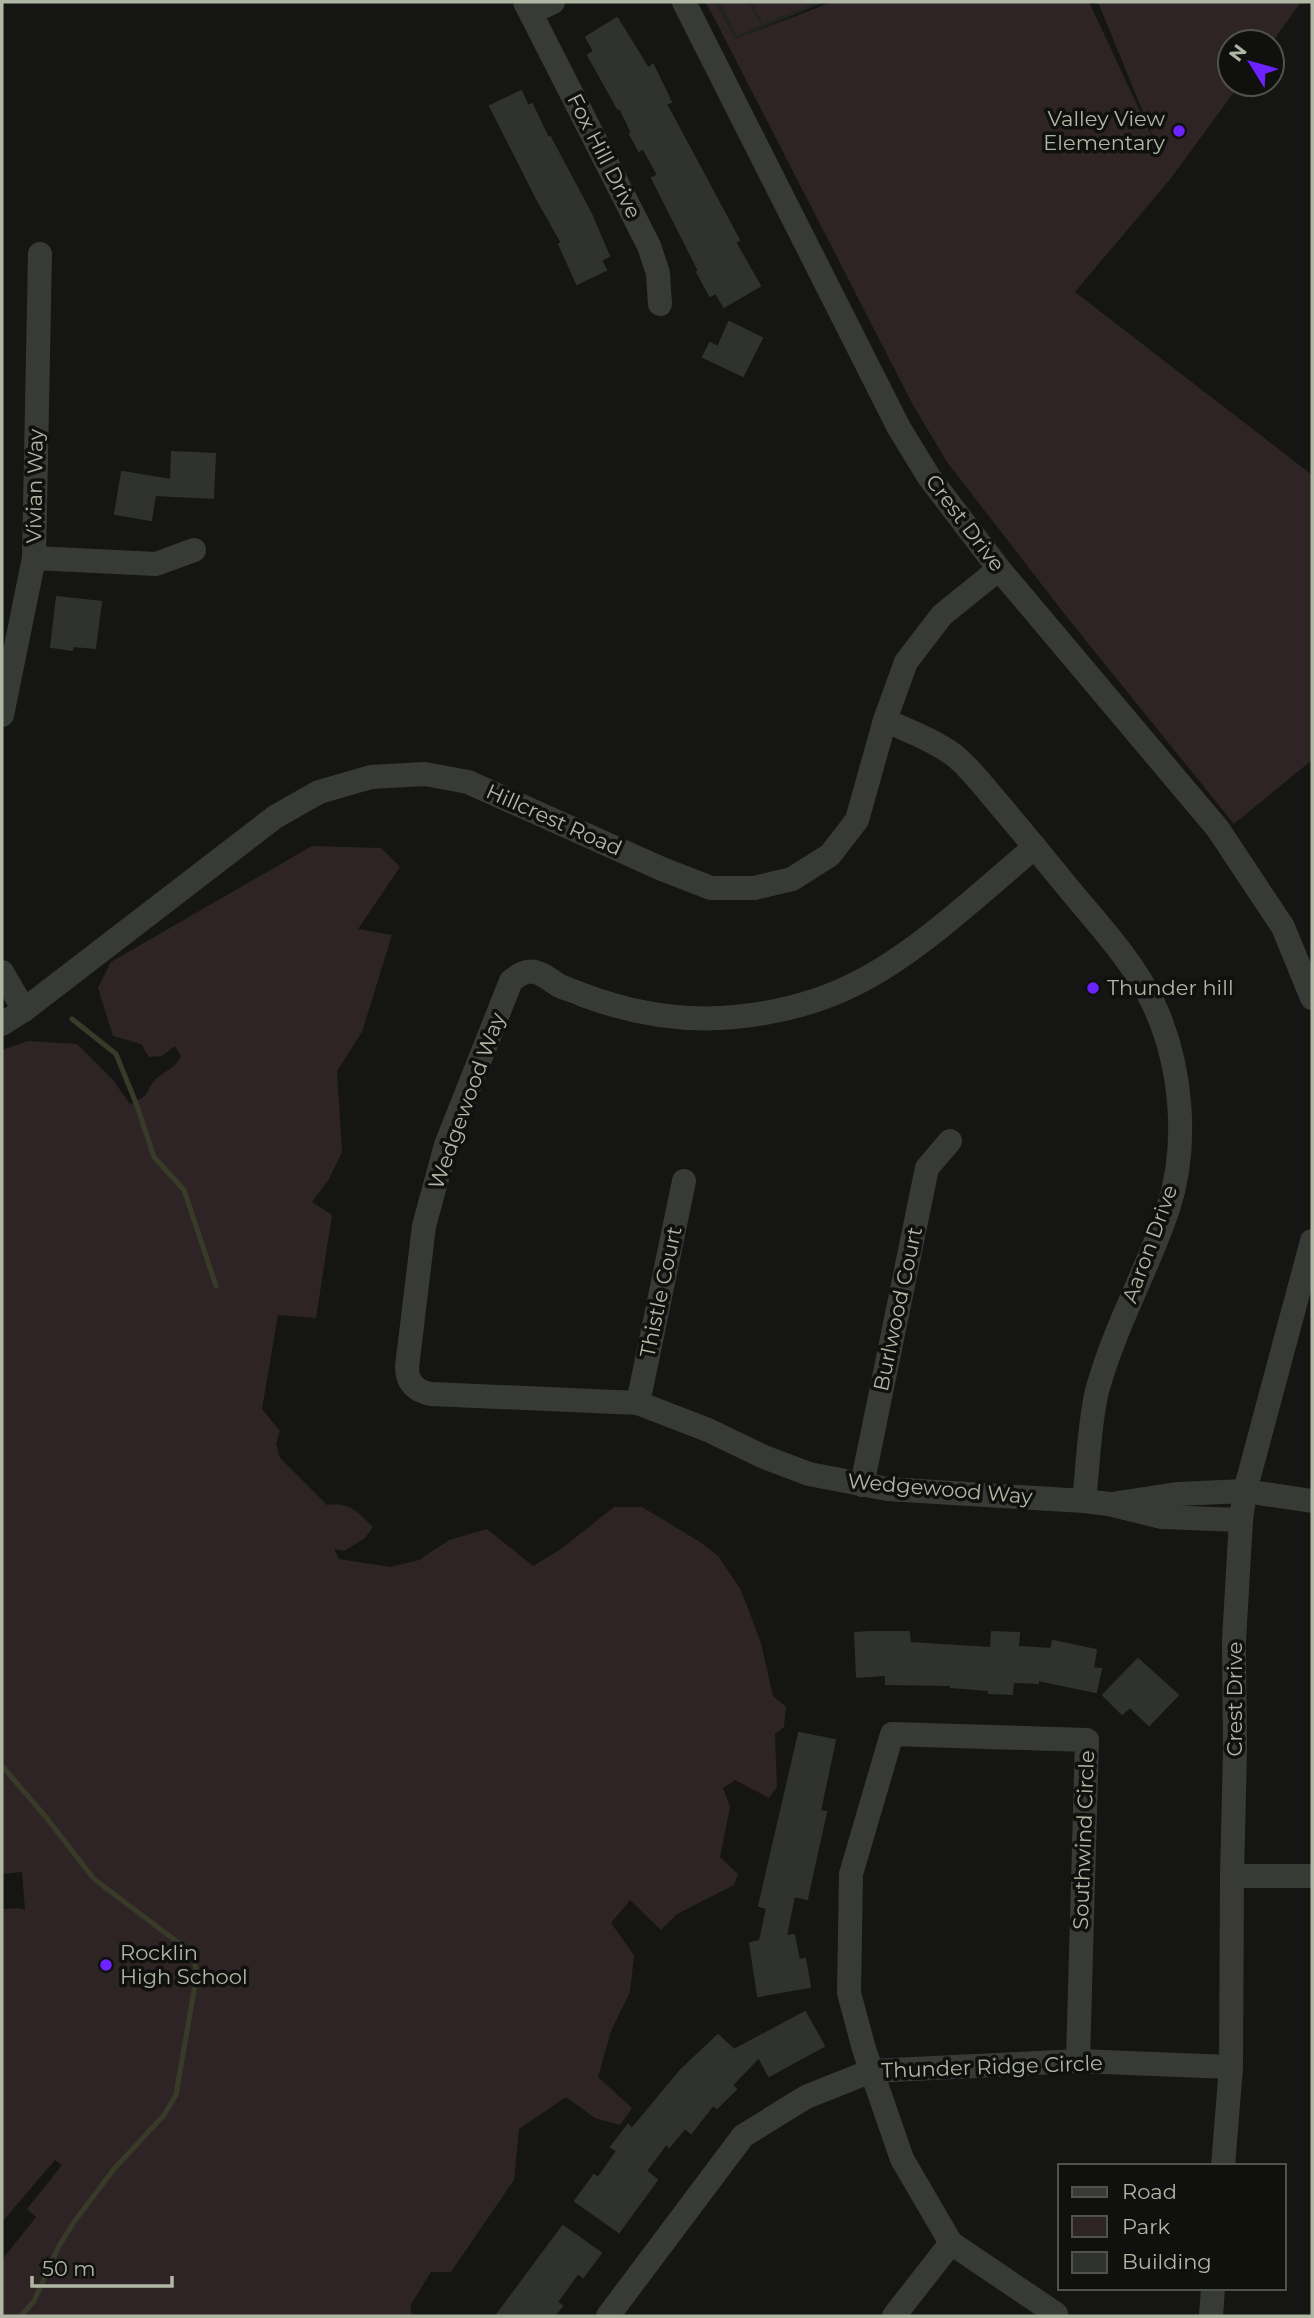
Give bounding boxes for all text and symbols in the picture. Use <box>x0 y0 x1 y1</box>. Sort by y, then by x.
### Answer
north arrow <box>1216 28 1286 98</box>
text: N <box>1224 40 1252 66</box>
street label: Fox Hill Drive <box>562 89 647 222</box>
place label: Valley View Elementary <box>1043 106 1166 155</box>
marker: Valley View Elementary <box>1171 123 1187 139</box>
street label: Vivian Way <box>21 428 48 544</box>
street label: Crest Drive <box>921 469 1010 576</box>
street label: Hillcrest Road <box>482 778 626 861</box>
place label: Thunder hill <box>1107 975 1234 1000</box>
marker: Thunder hill <box>1085 980 1101 996</box>
street label: Wedgewood Way <box>423 1009 510 1192</box>
street label: Aaron Drive <box>1117 1182 1182 1306</box>
street label: Thistle Court <box>634 1224 687 1360</box>
street label: Burlwood Court <box>868 1225 927 1393</box>
street label: Wedgewood Way <box>846 1468 1034 1509</box>
street label: Crest Drive <box>1222 1641 1247 1757</box>
street label: Southwind Circle <box>1068 1750 1099 1930</box>
place label: Rocklin High School <box>120 1940 248 1989</box>
marker: Rocklin High School <box>98 1957 114 1973</box>
street label: Thunder Ridge Circle <box>881 2050 1103 2083</box>
legend <box>1058 2164 1286 2290</box>
text: Road <box>1122 2179 1177 2204</box>
text: Park <box>1122 2214 1170 2239</box>
scale bar <box>32 2244 172 2288</box>
text: Building <box>1122 2249 1212 2274</box>
text: 50 m <box>42 2256 96 2281</box>

